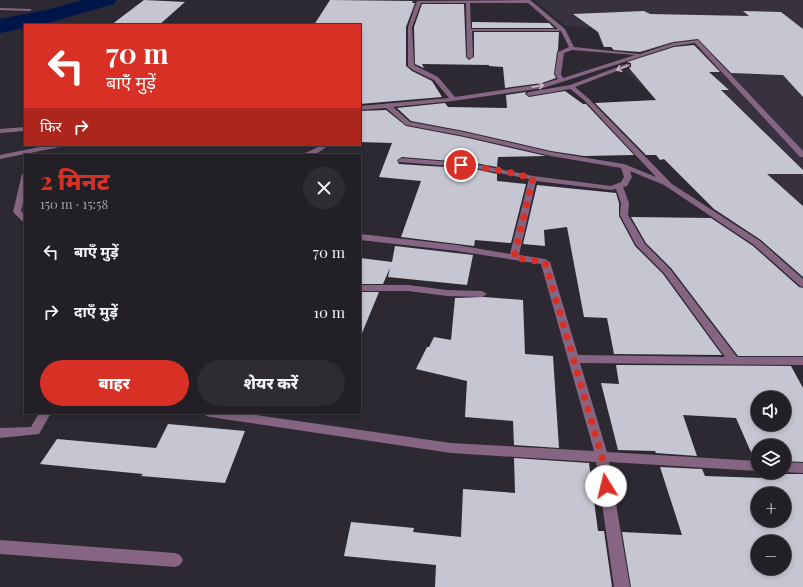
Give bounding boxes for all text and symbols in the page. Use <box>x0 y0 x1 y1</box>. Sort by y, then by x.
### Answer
text: 70 m <box>106 34 169 71</box>
icon: left <box>40 40 92 92</box>
one-way arrow <box>616 65 628 72</box>
text: बाएँ मुड़ें <box>106 70 156 94</box>
one-way arrow <box>531 82 544 90</box>
text: फिर <box>40 116 62 136</box>
icon: right <box>70 116 92 138</box>
pin <box>444 148 478 182</box>
icon: arrive <box>450 154 472 176</box>
text: 2 मिनट <box>40 164 110 196</box>
button: close <box>303 167 345 209</box>
text: 150 m · 15:58 <box>40 195 108 212</box>
icon: left <box>40 241 62 263</box>
text: बाएँ मुड़ें <box>74 241 119 261</box>
text: 70 m <box>313 242 345 262</box>
icon: right <box>40 301 62 323</box>
text: दाएँ मुड़ें <box>74 301 118 321</box>
text: 10 m <box>313 302 345 322</box>
button: बाहर <box>40 360 189 406</box>
button: शेयर करें <box>197 360 345 406</box>
map controls <box>751 391 791 575</box>
button: sound <box>751 391 791 431</box>
button: layers <box>751 439 791 479</box>
position arrow <box>585 465 627 507</box>
button: + <box>751 487 791 527</box>
button: − <box>751 535 791 575</box>

